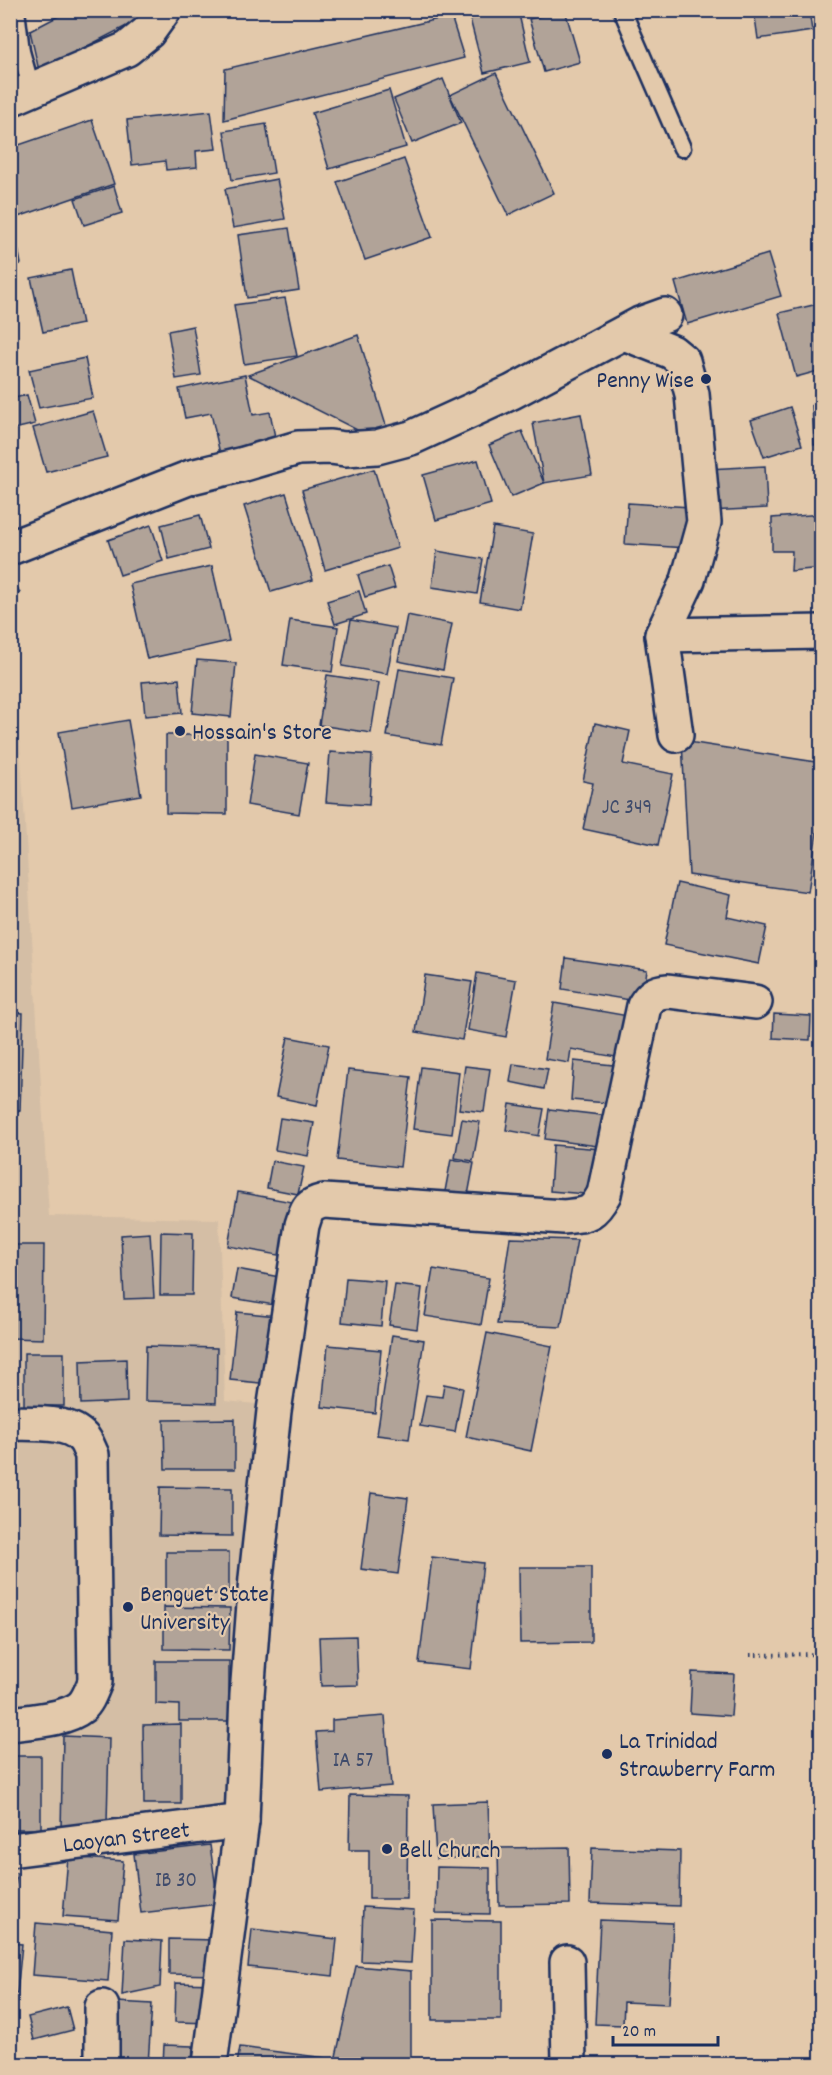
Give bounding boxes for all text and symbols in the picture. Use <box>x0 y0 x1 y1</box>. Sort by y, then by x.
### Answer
place label: Penny Wise <box>596 365 694 399</box>
marker: Penny Wise <box>699 372 713 386</box>
place label: Hossain's Store <box>192 717 332 751</box>
marker: Hossain's Store <box>173 724 187 738</box>
house number: JC 349 <box>602 794 652 824</box>
place label: Benguet State University <box>140 1579 269 1641</box>
marker: Benguet State University <box>121 1600 135 1614</box>
place label: La Trinidad Strawberry Farm <box>619 1726 775 1788</box>
house number: IA 57 <box>333 1747 373 1777</box>
marker: La Trinidad Strawberry Farm <box>600 1747 614 1761</box>
street label: Laoyan Street <box>61 1814 192 1864</box>
place label: Bell Church <box>399 1835 501 1869</box>
marker: Bell Church <box>380 1842 394 1856</box>
house number: IB 30 <box>155 1867 197 1897</box>
scale bar <box>613 2009 718 2047</box>
text: 20 m <box>622 2020 656 2045</box>

